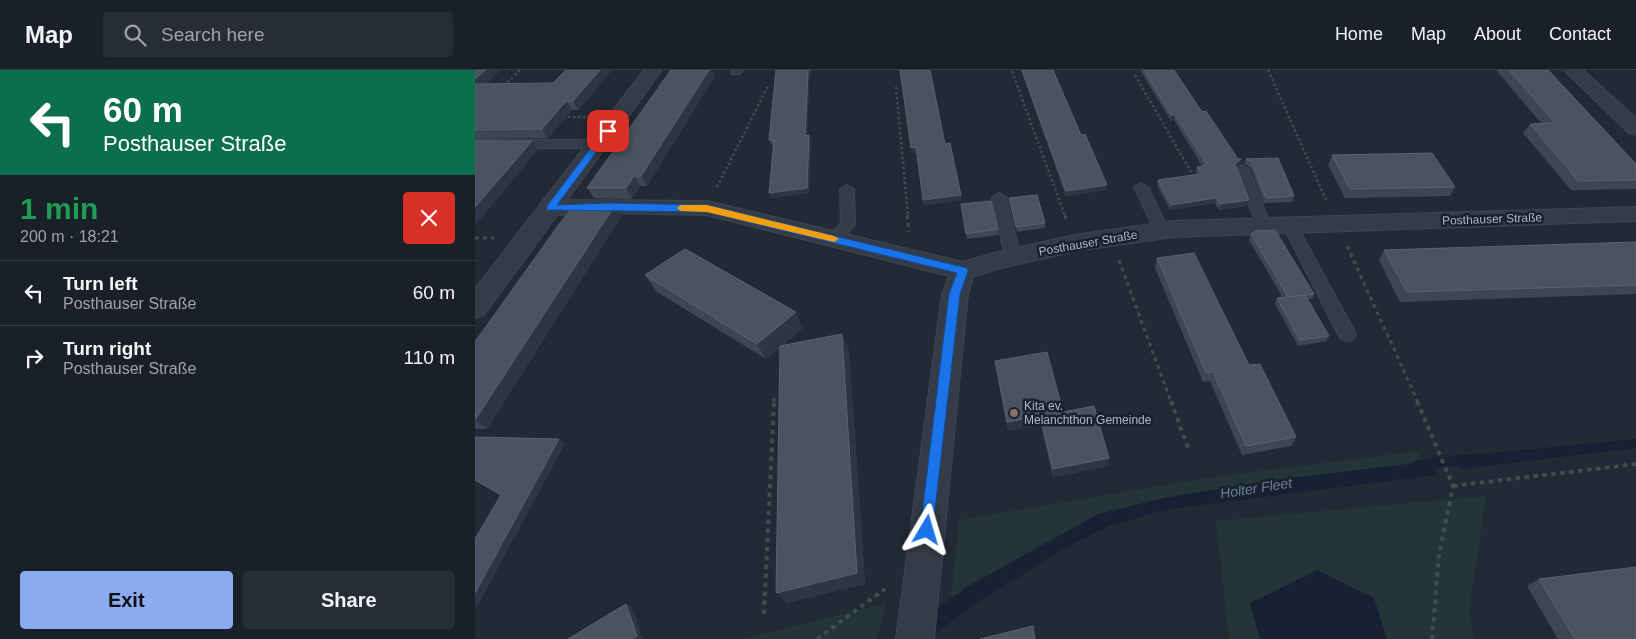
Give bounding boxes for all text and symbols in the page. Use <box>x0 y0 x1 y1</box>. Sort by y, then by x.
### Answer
search box <box>103 12 453 57</box>
text: Map <box>25 21 73 48</box>
icon: search <box>121 21 149 49</box>
text: Search here <box>161 24 265 45</box>
text: Home <box>1335 24 1383 44</box>
text: Map <box>1411 24 1446 44</box>
text: About <box>1474 24 1521 44</box>
text: Contact <box>1549 24 1611 44</box>
icon: left <box>20 90 85 155</box>
text: 60 m <box>103 90 183 129</box>
pin <box>587 110 629 152</box>
icon: arrive <box>594 117 622 145</box>
text: Posthauser Straße <box>103 131 286 156</box>
text: 1 min <box>20 192 98 225</box>
button: close <box>403 192 455 244</box>
street label: Posthauser Straße <box>1442 210 1543 228</box>
street label: Posthauser Straße <box>1038 227 1139 259</box>
text: 200 m · 18:21 <box>20 228 119 245</box>
text: Turn left <box>63 273 138 294</box>
icon: left <box>20 279 48 307</box>
text: 60 m <box>413 282 455 303</box>
text: Posthauser Straße <box>63 295 196 312</box>
text: Turn right <box>63 338 151 359</box>
icon: right <box>20 344 48 372</box>
text: 110 m <box>404 347 455 368</box>
text: Posthauser Straße <box>63 360 196 377</box>
place label: Kita ev. Melanchthon Gemeinde <box>1024 399 1152 427</box>
marker: Kita ev. Melanchthon Gemeinde <box>1008 407 1020 419</box>
water label: Holter Fleet <box>1219 474 1294 502</box>
position arrow <box>900 503 952 555</box>
button: Exit <box>20 571 233 629</box>
button: Share <box>243 571 455 629</box>

